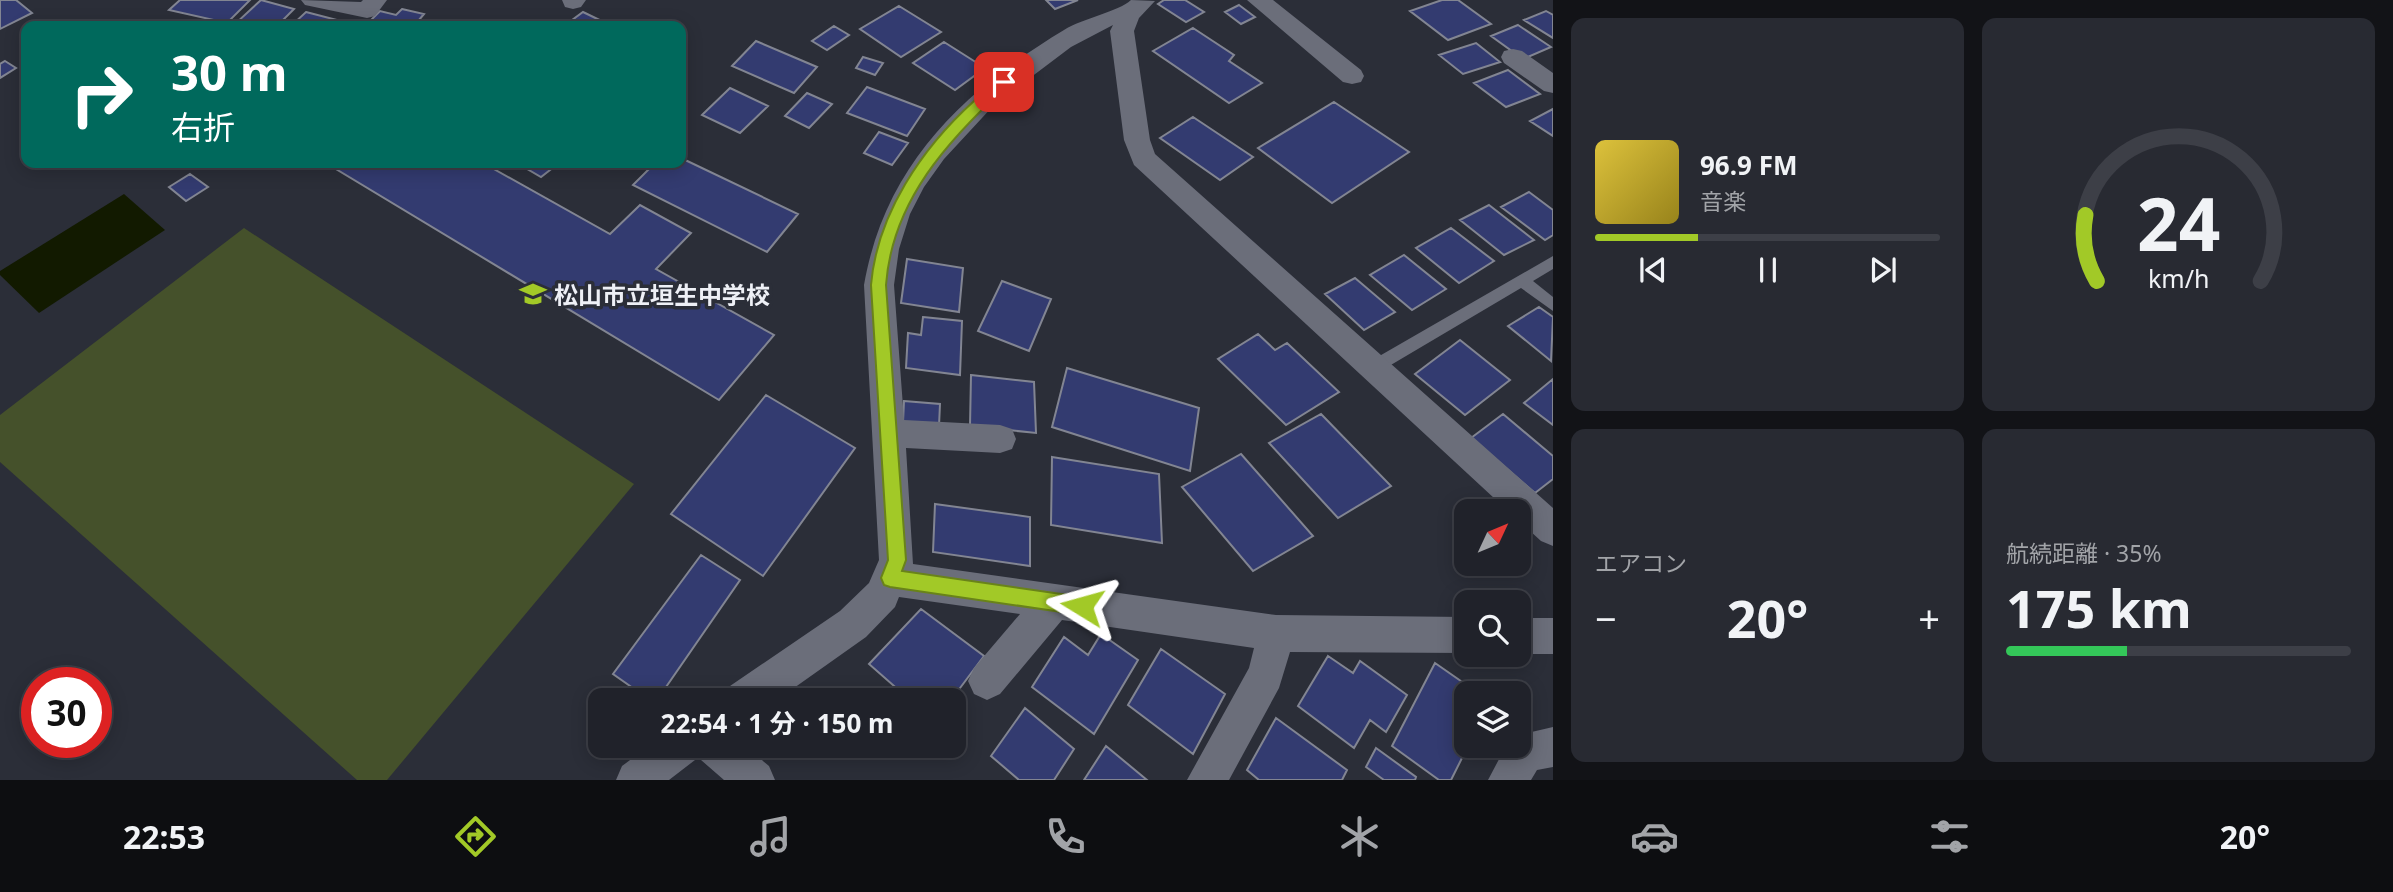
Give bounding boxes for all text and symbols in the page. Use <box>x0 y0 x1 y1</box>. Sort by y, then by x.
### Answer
text: 30 m <box>171 39 288 105</box>
icon: right <box>56 49 147 140</box>
pin <box>974 52 1034 112</box>
icon: arrive <box>985 63 1023 101</box>
text: 右折 <box>171 105 235 148</box>
text: 96.9 FM <box>1700 147 1797 183</box>
text: 24 <box>2137 173 2220 272</box>
text: 音楽 <box>1700 185 1746 217</box>
icon: previous <box>1634 251 1672 289</box>
icon: pause <box>1749 251 1787 289</box>
icon: next <box>1864 251 1902 289</box>
text: km/h <box>2148 261 2209 295</box>
place label: 松山市立垣生中学校 <box>554 278 770 311</box>
school or university icon: 松山市立垣生中学校 <box>518 279 548 309</box>
north arrow <box>1454 499 1531 576</box>
map controls <box>1454 499 1531 758</box>
text: 航続距離 · 35% <box>2006 537 2162 569</box>
text: エアコン <box>1595 547 1687 579</box>
position arrow <box>1045 569 1119 643</box>
text: 175 km <box>2006 572 2192 643</box>
text: 20° <box>1727 582 1808 653</box>
button: search <box>1454 590 1531 667</box>
text: − <box>1595 592 1617 644</box>
text: + <box>1918 592 1940 644</box>
speed limit sign: 30 <box>21 667 112 758</box>
button: layers <box>1454 681 1531 758</box>
text: 22:54 · 1 分 · 150 m <box>661 705 893 741</box>
icon: directions <box>451 812 500 861</box>
icon: music <box>746 812 795 861</box>
icon: phone <box>1041 812 1090 861</box>
icon: climate <box>1335 812 1384 861</box>
icon: car <box>1630 812 1679 861</box>
icon: filters <box>1925 812 1974 861</box>
text: 22:53 <box>123 815 205 858</box>
text: 20° <box>2220 815 2270 858</box>

